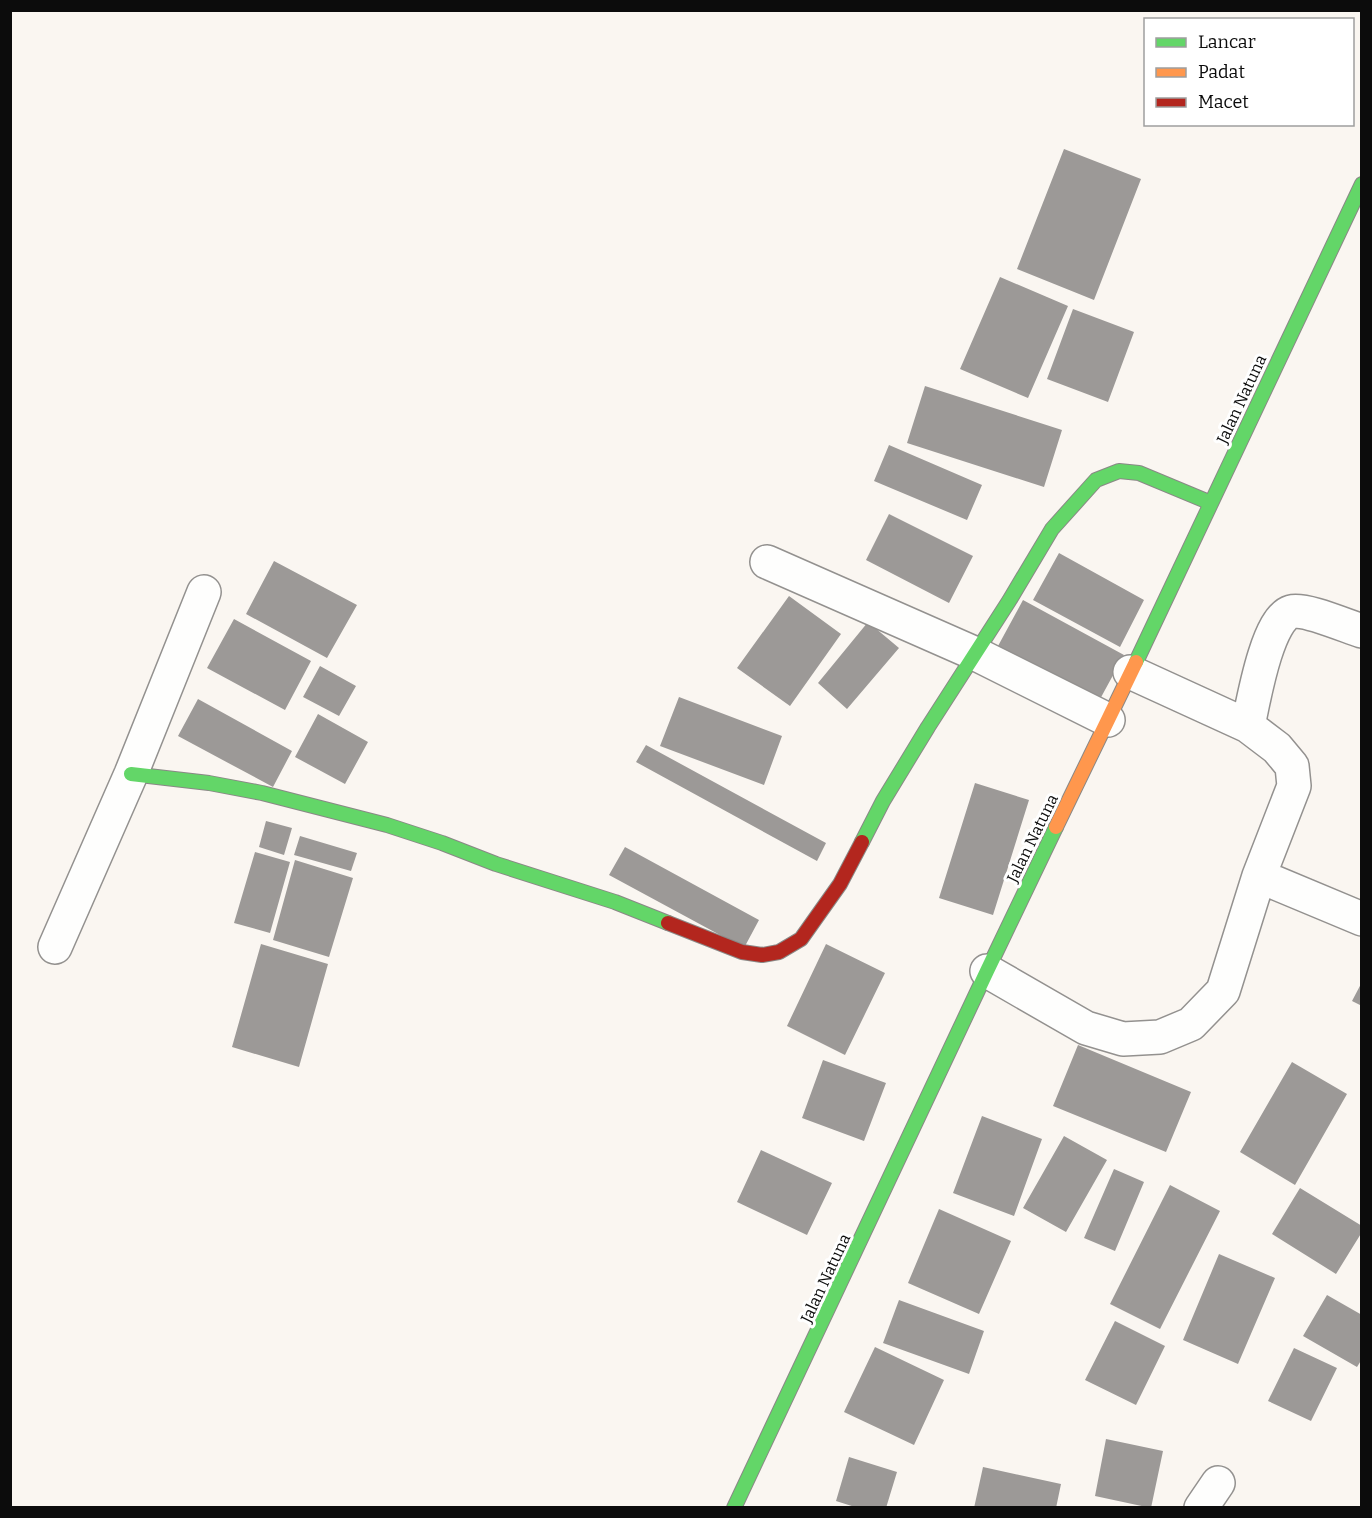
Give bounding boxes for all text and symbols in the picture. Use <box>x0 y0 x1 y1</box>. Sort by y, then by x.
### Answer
legend <box>1144 18 1354 126</box>
text: Lancar <box>1198 31 1256 53</box>
text: Padat <box>1198 61 1245 83</box>
text: Macet <box>1198 91 1249 113</box>
street label: Jalan Natuna <box>1212 352 1270 448</box>
street label: Jalan Natuna <box>1002 791 1062 886</box>
street label: Jalan Natuna <box>796 1231 854 1327</box>

